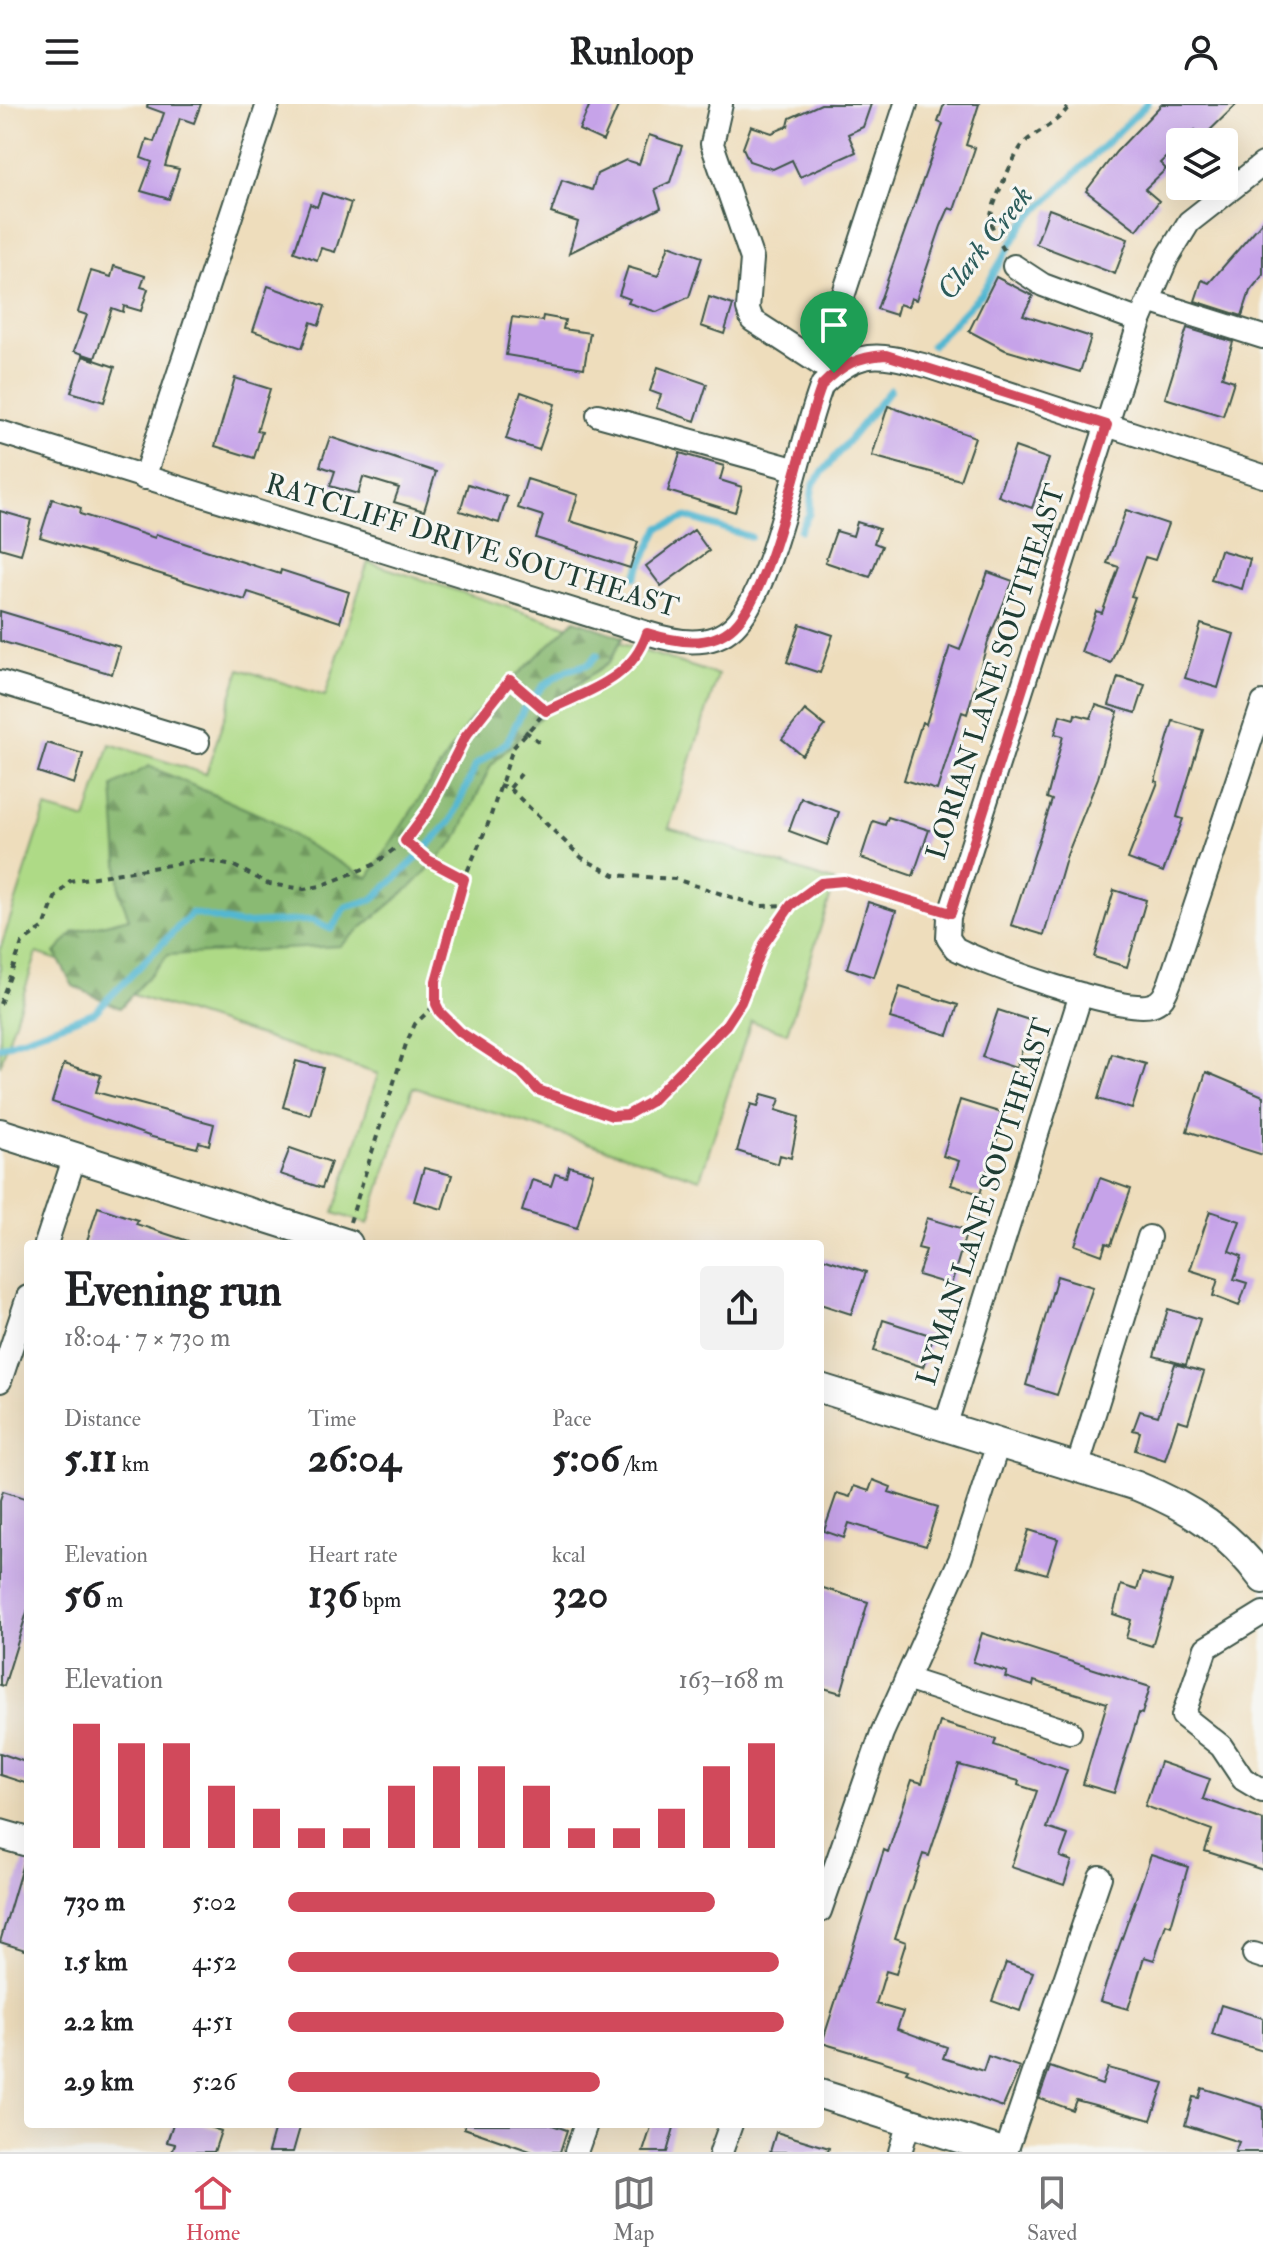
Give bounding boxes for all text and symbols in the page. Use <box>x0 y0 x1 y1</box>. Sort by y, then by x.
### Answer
icon: menu <box>40 30 84 74</box>
text: Runloop <box>569 30 694 75</box>
icon: person <box>1179 30 1223 74</box>
map controls <box>1166 128 1238 200</box>
button: layers <box>1166 128 1238 200</box>
water label: Clark Creek <box>929 178 1041 308</box>
pin <box>800 291 868 373</box>
icon: arrive <box>812 303 856 347</box>
street label: RATCLIFF DRIVE SOUTHEAST <box>261 466 683 626</box>
street label: LORIAN LANE SOUTHEAST <box>919 480 1073 864</box>
street label: LYMAN LANE SOUTHEAST <box>909 1014 1061 1390</box>
text: Evening run <box>64 1264 282 1319</box>
button: share <box>700 1266 784 1350</box>
text: 18:04 · 7 × 730 m <box>64 1322 230 1354</box>
text: Distance <box>64 1405 141 1433</box>
text: Time <box>308 1405 356 1433</box>
text: Pace <box>552 1405 591 1433</box>
text: 5.11 <box>64 1433 117 1484</box>
text: 26:04 <box>308 1433 400 1484</box>
text: 5:06 <box>552 1433 620 1484</box>
text: km <box>117 1450 149 1478</box>
text: /km <box>620 1450 658 1478</box>
text: Elevation <box>64 1541 148 1569</box>
text: Heart rate <box>308 1541 398 1569</box>
text: kcal <box>552 1541 586 1569</box>
text: 56 <box>64 1569 102 1620</box>
text: 136 <box>308 1569 358 1620</box>
text: 320 <box>552 1569 608 1620</box>
text: m <box>102 1586 123 1614</box>
text: bpm <box>358 1586 401 1614</box>
text: Elevation <box>64 1664 163 1696</box>
text: 163–168 m <box>678 1664 784 1696</box>
text: 730 m <box>64 1886 125 1918</box>
text: 5:02 <box>192 1886 236 1918</box>
text: 1.5 km <box>64 1946 127 1978</box>
text: 4:52 <box>192 1946 237 1978</box>
text: 2.2 km <box>64 2006 133 2038</box>
text: 4:51 <box>192 2006 233 2038</box>
text: 2.9 km <box>64 2066 134 2098</box>
text: 5:26 <box>192 2066 236 2098</box>
tab: Home <box>186 2171 240 2247</box>
tab: Map <box>612 2171 656 2247</box>
tab: Saved <box>1027 2171 1077 2247</box>

